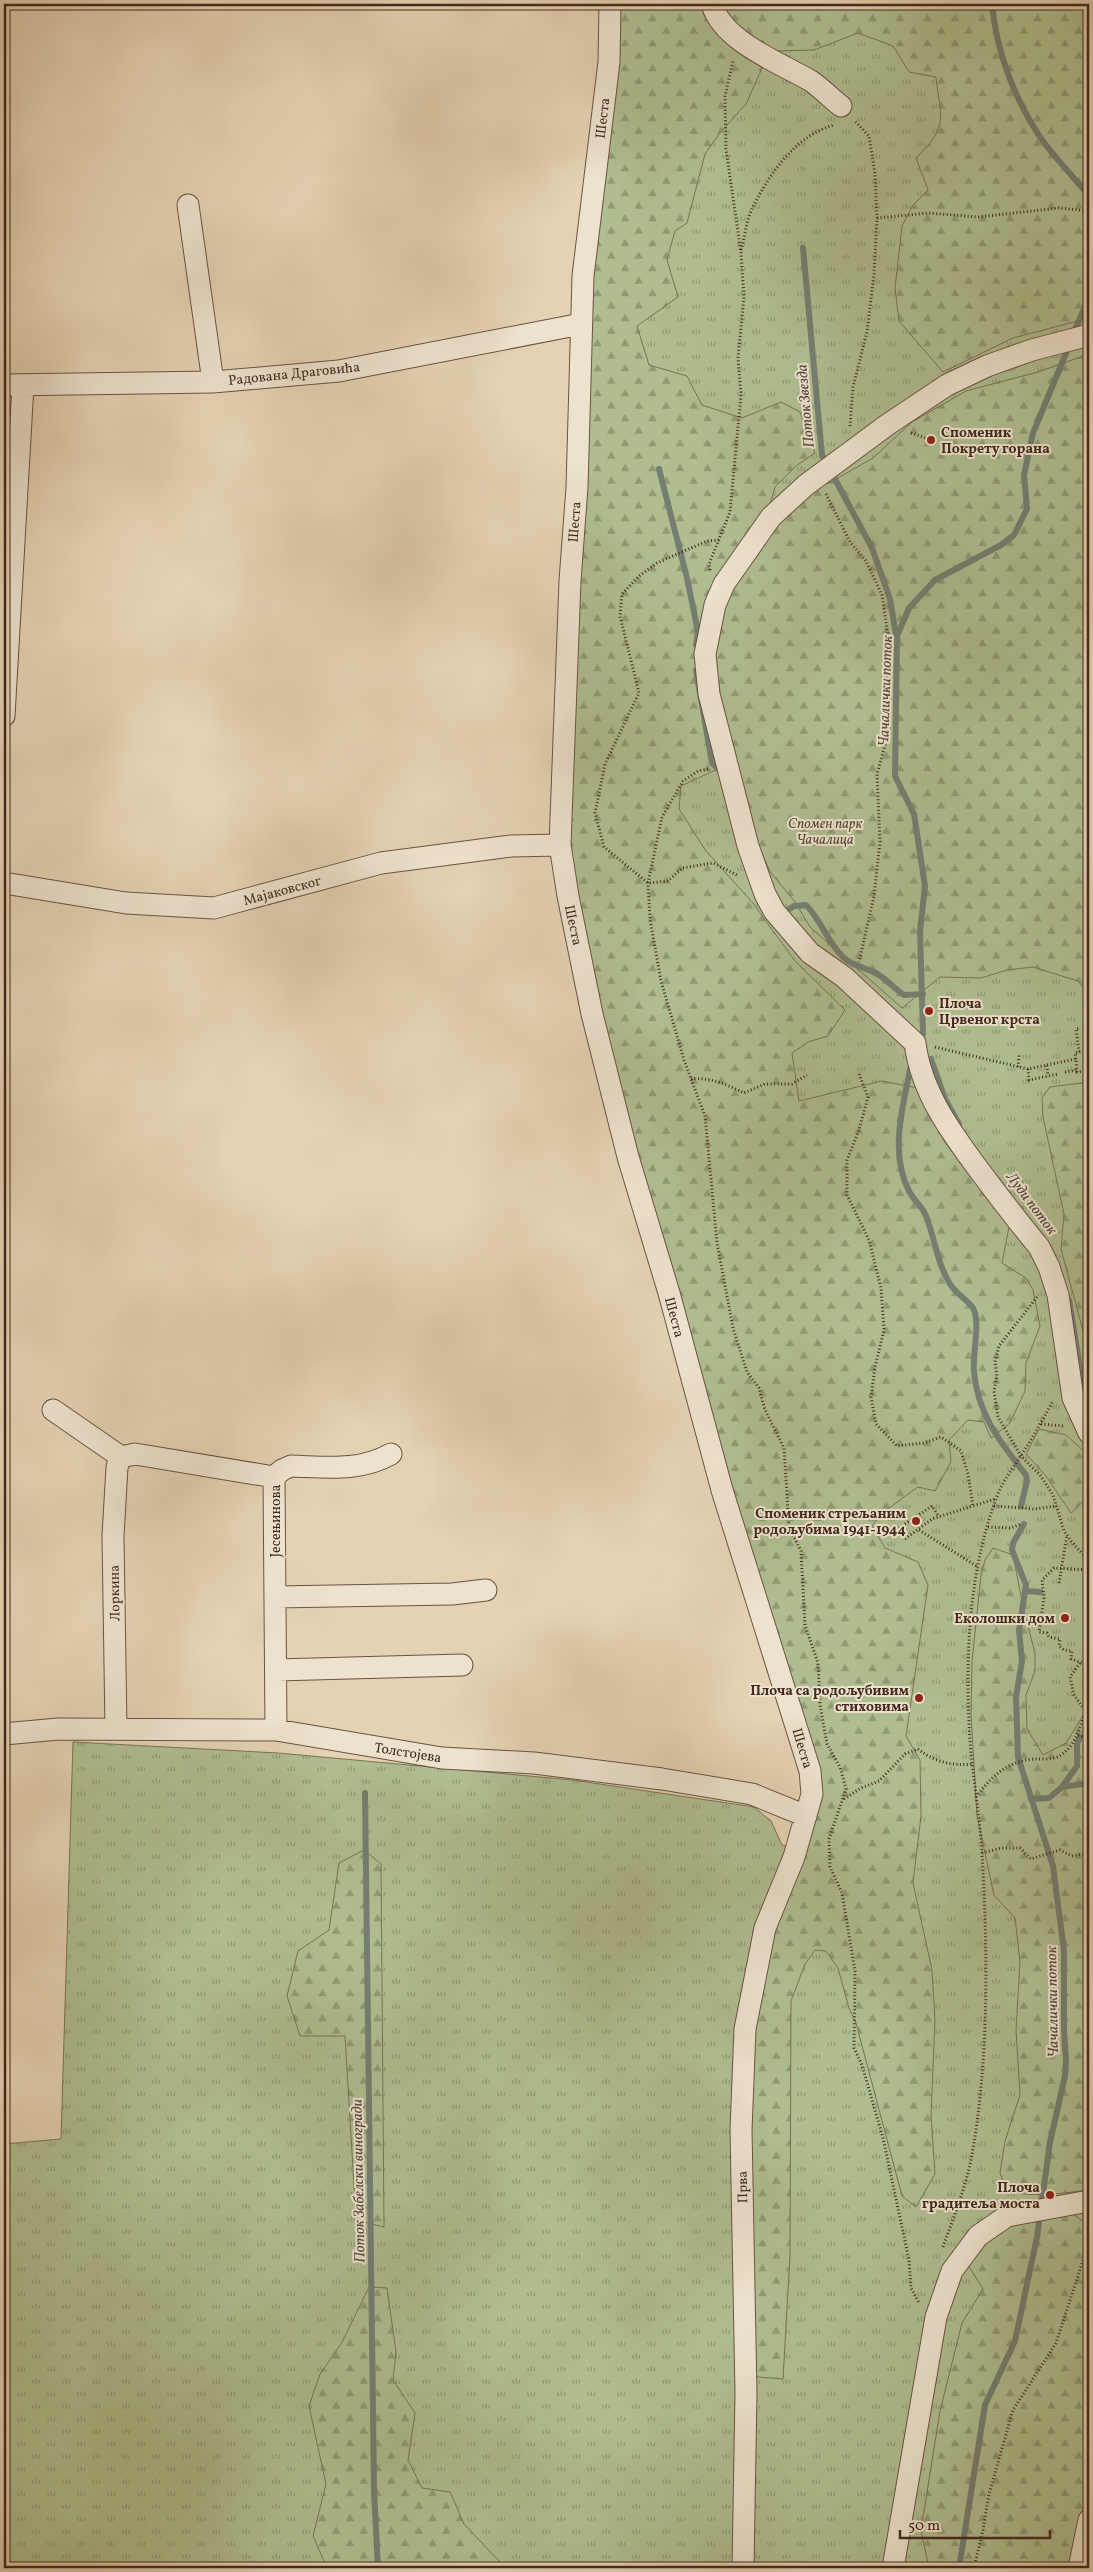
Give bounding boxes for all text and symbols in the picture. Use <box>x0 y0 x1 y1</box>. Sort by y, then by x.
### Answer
street label: Шеста <box>592 97 615 140</box>
street label: Радована Драговића <box>227 358 361 391</box>
water label: Поток Звезда <box>792 363 821 448</box>
place label: Споменик Покрету горана <box>941 424 1050 459</box>
marker: Споменик Покрету горана <box>925 434 937 446</box>
street label: Шеста <box>565 501 586 543</box>
water label: Чачалички поток <box>874 634 899 747</box>
park label: Спомен парк Чачалица <box>788 815 862 850</box>
street label: Мајаковског <box>241 872 323 911</box>
street label: Шеста <box>559 903 586 947</box>
place label: Плоча Црвеног крста <box>939 995 1040 1030</box>
marker: Плоча Црвеног крста <box>923 1005 935 1017</box>
water label: Луди поток <box>1000 1167 1062 1240</box>
street label: Шеста <box>659 1295 688 1340</box>
street label: Јесењинова <box>267 1484 286 1558</box>
place label: Споменик стрељаним родољубима 1941-1944 <box>753 1505 907 1540</box>
marker: Споменик стрељаним родољубима 1941-1944 <box>910 1515 922 1527</box>
street label: Лоркина <box>106 1565 125 1621</box>
place label: Еколошки дом <box>954 1610 1056 1629</box>
marker: Еколошки дом <box>1059 1612 1071 1624</box>
place label: Плоча са родољубивим стиховима <box>750 1682 910 1717</box>
marker: Плоча са родољубивим стиховима <box>913 1692 925 1704</box>
street label: Шеста <box>786 1726 817 1771</box>
street label: Толстојева <box>373 1739 443 1768</box>
water label: Чачалички поток <box>1042 1945 1065 2058</box>
water label: Поток Забелски виногради <box>348 2098 371 2263</box>
street label: Прва <box>734 2171 753 2203</box>
place label: Плоча градитеља моста <box>922 2179 1040 2214</box>
marker: Плоча градитеља моста <box>1044 2189 1056 2201</box>
scale bar <box>900 2507 1050 2539</box>
text: 50 m <box>908 2516 940 2537</box>

